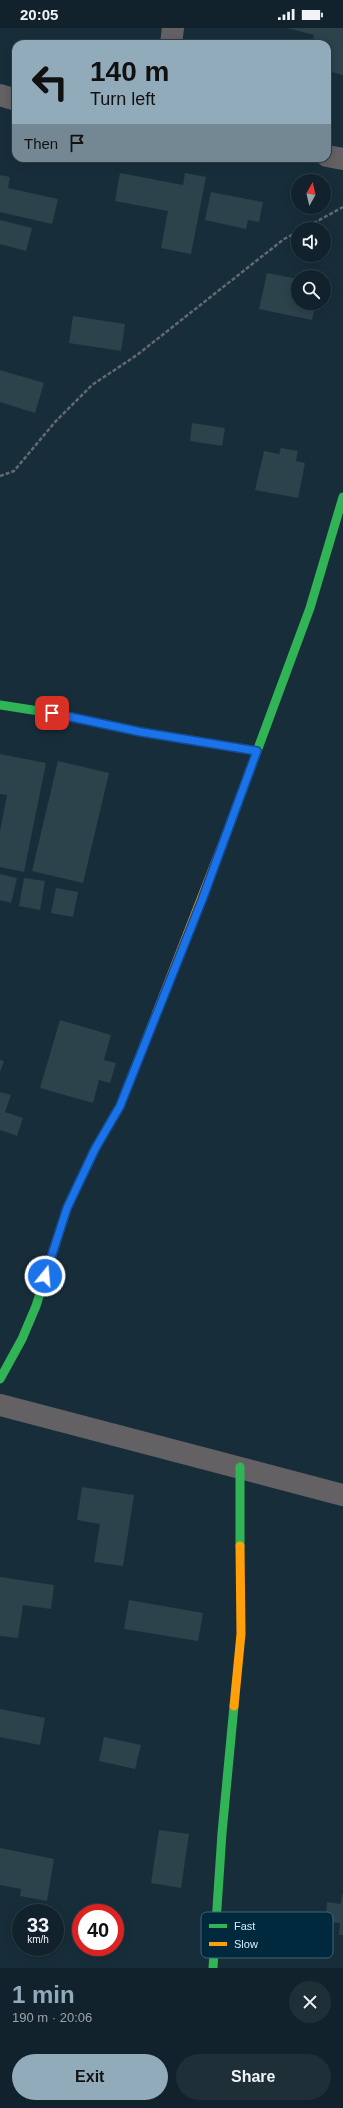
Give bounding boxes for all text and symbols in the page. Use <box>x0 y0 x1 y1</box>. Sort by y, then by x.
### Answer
text: 20:05 <box>20 6 58 23</box>
icon: left <box>24 56 76 108</box>
text: 140 m <box>90 56 169 87</box>
text: Turn left <box>90 89 155 109</box>
icon: arrive <box>66 132 88 154</box>
text: Then <box>24 135 58 152</box>
north arrow <box>291 174 331 214</box>
map controls <box>291 174 331 310</box>
button: sound <box>291 222 331 262</box>
button: search <box>291 270 331 310</box>
pin <box>35 696 69 730</box>
icon: arrive <box>41 702 63 724</box>
position arrow <box>24 1255 66 1297</box>
speed limit sign: 40 <box>72 1904 124 1956</box>
legend <box>201 1912 333 1958</box>
text: 33 <box>27 1914 49 1936</box>
text: Fast <box>234 1920 255 1932</box>
text: km/h <box>27 1934 49 1945</box>
text: Slow <box>234 1938 258 1950</box>
text: 1 min <box>12 1981 75 2008</box>
button: close <box>289 1981 331 2023</box>
text: 190 m · 20:06 <box>12 2010 92 2025</box>
button: Exit <box>12 2054 168 2100</box>
button: Share <box>176 2054 331 2100</box>

